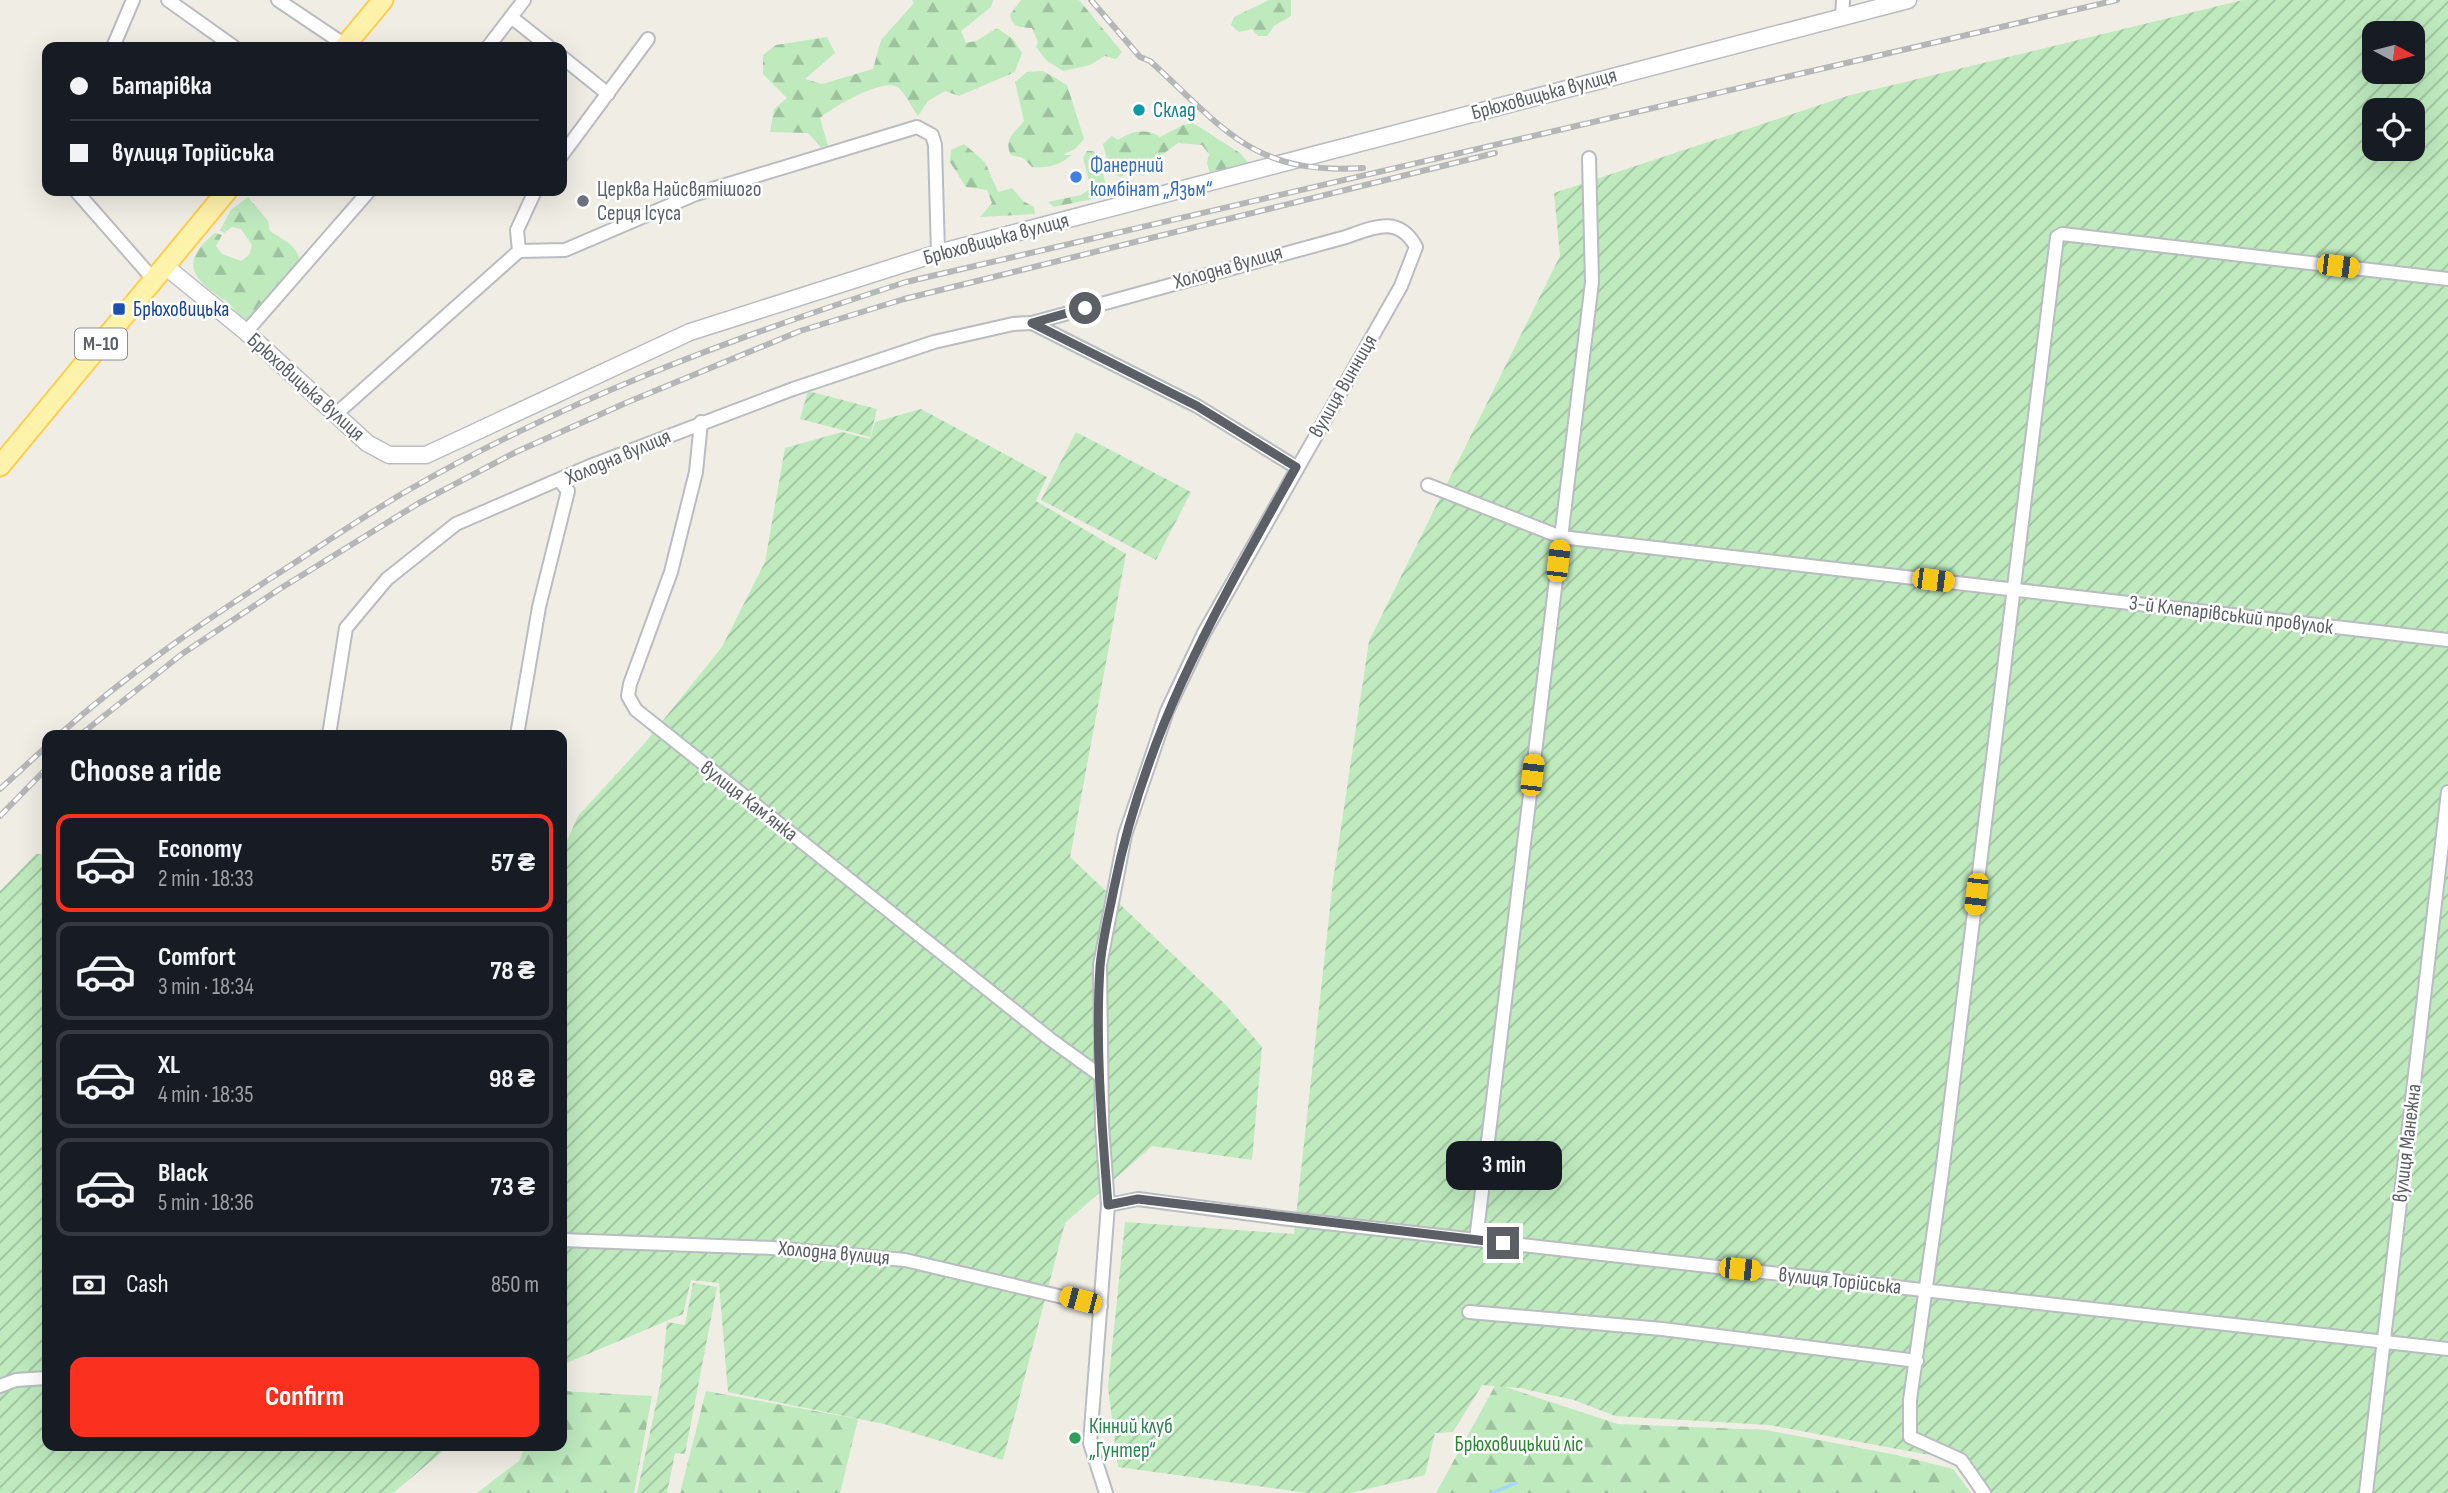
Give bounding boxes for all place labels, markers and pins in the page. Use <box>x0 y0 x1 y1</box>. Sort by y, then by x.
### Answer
place label: Склад <box>1153 98 1196 123</box>
marker: Склад <box>1131 102 1147 118</box>
place label: Фанерний комбінат „Язьм“ <box>1090 153 1213 202</box>
marker: Фанерний комбінат „Язьм“ <box>1068 169 1084 185</box>
place label: Церква Найсвятішого Серця Ісуса <box>597 177 762 226</box>
marker: Церква Найсвятішого Серця Ісуса <box>575 193 591 209</box>
place label: Брюховицька <box>133 297 229 322</box>
marker: Брюховицька <box>111 301 127 317</box>
place label: Кінний клуб „Гунтер“ <box>1089 1414 1173 1463</box>
marker: Кінний клуб „Гунтер“ <box>1067 1430 1083 1446</box>

